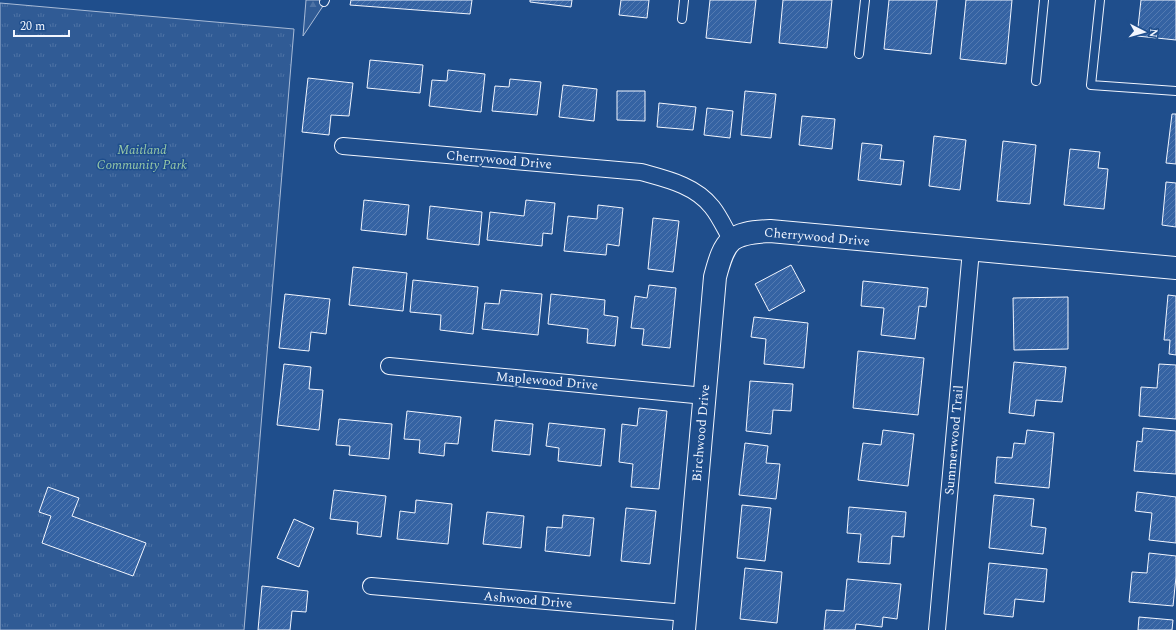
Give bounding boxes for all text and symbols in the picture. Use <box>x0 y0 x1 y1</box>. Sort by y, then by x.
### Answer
scale bar <box>14 12 69 38</box>
north arrow <box>1124 12 1164 52</box>
text: 20 m <box>20 17 45 36</box>
text: N <box>1145 28 1162 38</box>
park label: Maitland Community Park <box>97 140 187 175</box>
street label: Cherrywood Drive <box>445 145 553 175</box>
street label: Cherrywood Drive <box>763 222 871 252</box>
street label: Maplewood Drive <box>495 367 599 395</box>
street label: Birchwood Drive <box>687 383 715 483</box>
street label: Summerwood Trail <box>939 384 969 496</box>
street label: Ashwood Drive <box>483 586 573 614</box>

